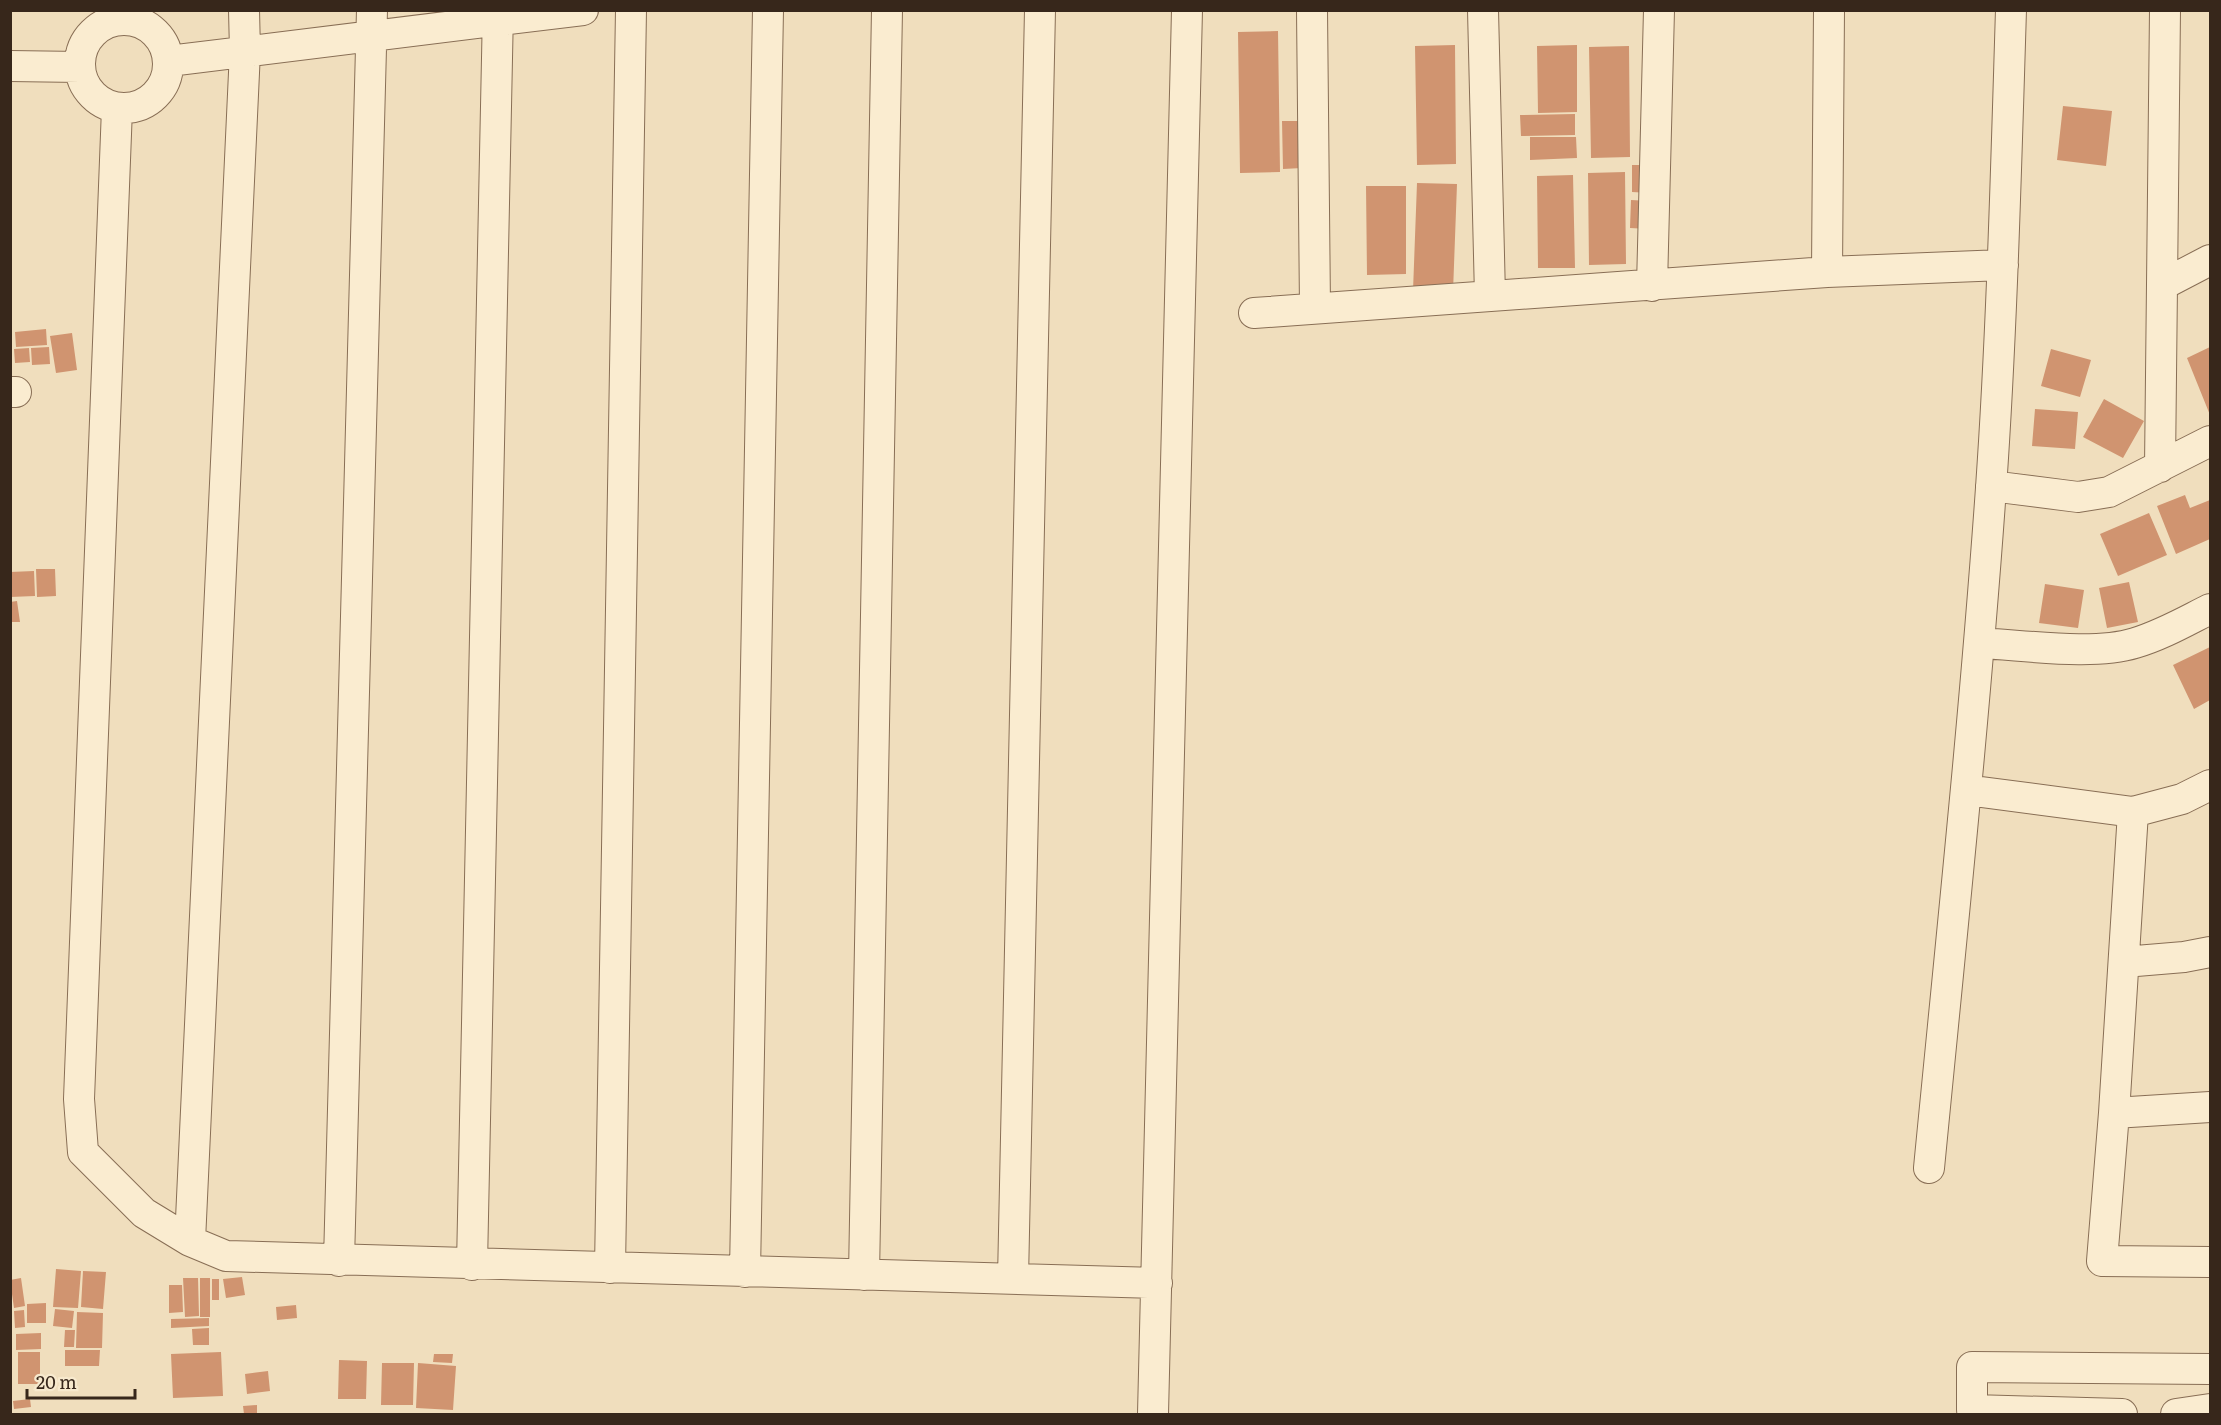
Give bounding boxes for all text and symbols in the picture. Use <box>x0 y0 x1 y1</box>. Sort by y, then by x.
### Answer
scale bar <box>27 1362 135 1400</box>
text: 20 m <box>36 1368 77 1395</box>

